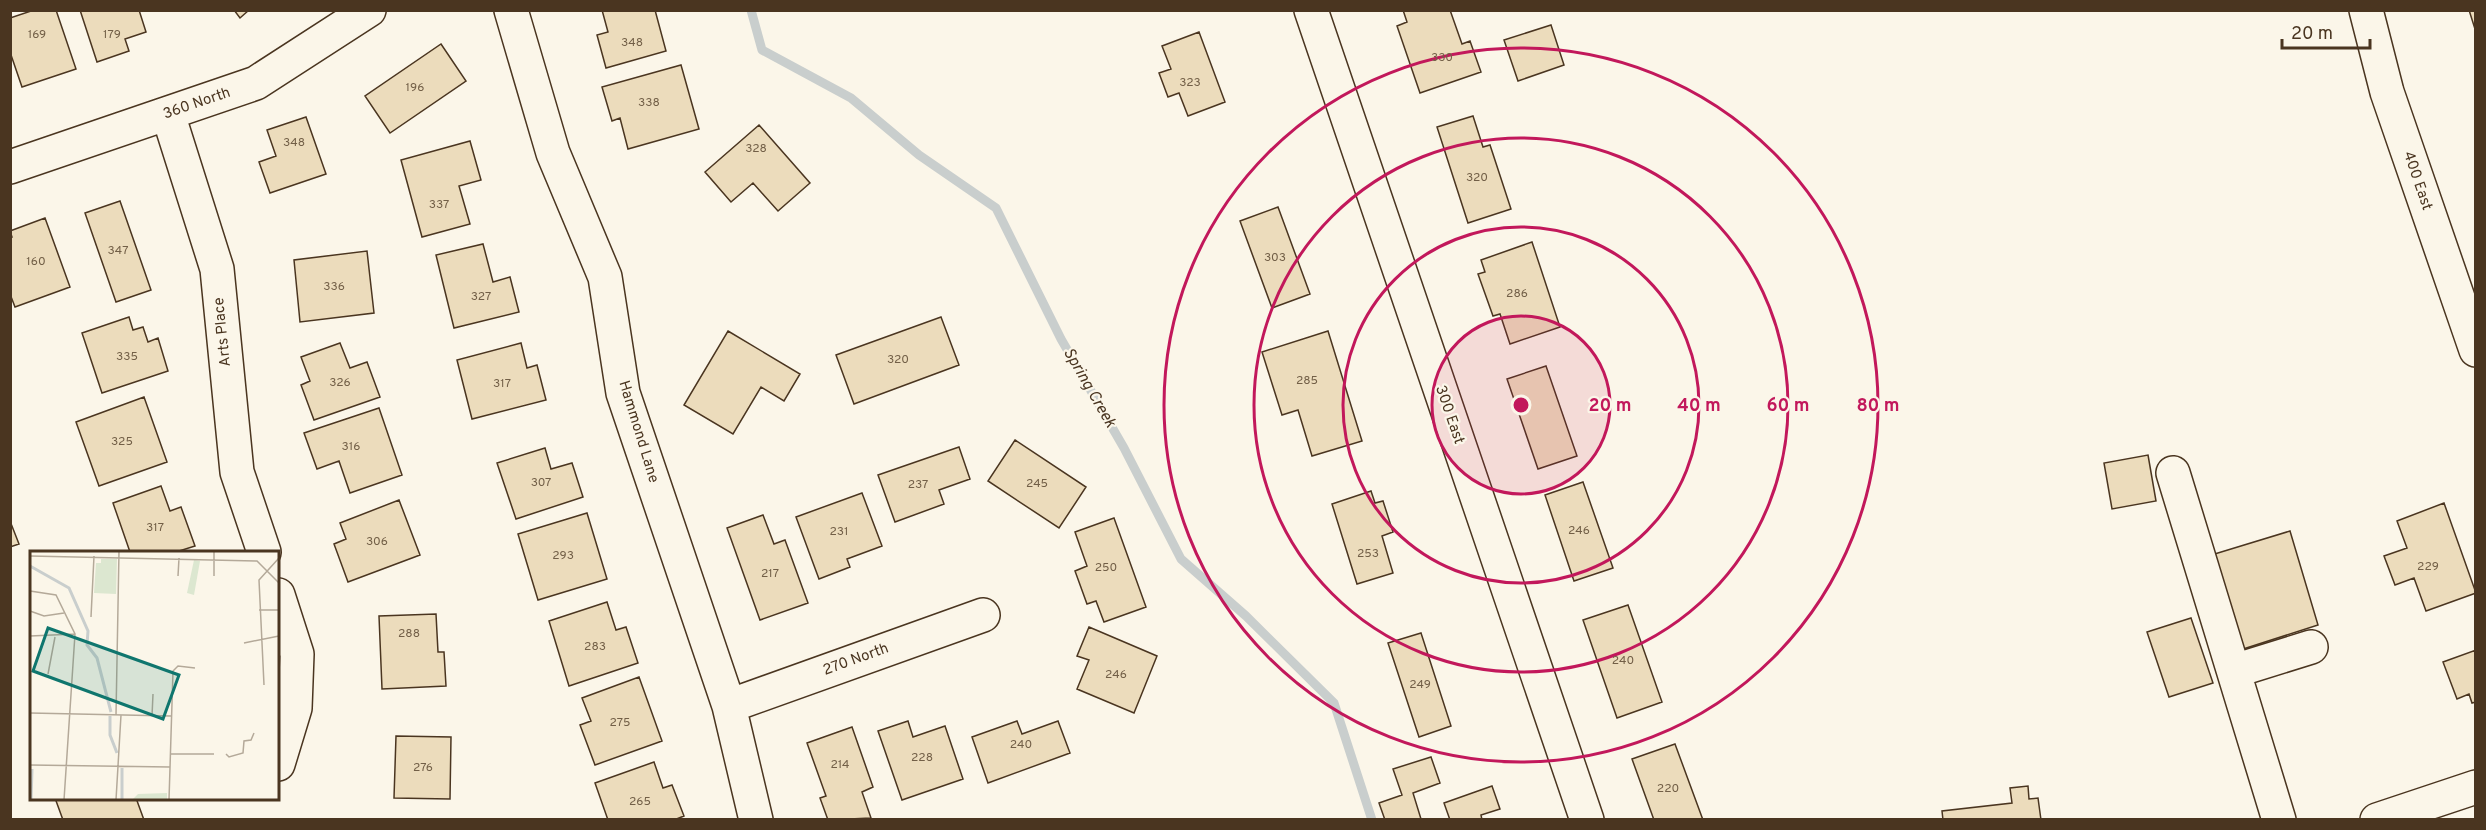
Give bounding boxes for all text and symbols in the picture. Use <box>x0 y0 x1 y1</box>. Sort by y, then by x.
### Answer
scale bar <box>2282 12 2370 50</box>
text: 20 m <box>2291 23 2333 46</box>
house number: 169 <box>28 27 46 43</box>
house number: 179 <box>103 27 121 43</box>
house number: 348 <box>621 35 643 51</box>
house number: 330 <box>1431 50 1453 66</box>
house number: 323 <box>1179 75 1201 91</box>
house number: 196 <box>406 80 424 96</box>
street label: 360 North <box>161 84 233 124</box>
house number: 338 <box>638 95 660 111</box>
house number: 348 <box>283 135 305 151</box>
house number: 328 <box>745 141 767 157</box>
street label: 400 East <box>2398 149 2436 213</box>
house number: 320 <box>1466 170 1488 186</box>
house number: 337 <box>429 197 449 213</box>
house number: 347 <box>108 243 128 259</box>
house number: 303 <box>1264 250 1286 266</box>
house number: 160 <box>26 254 46 270</box>
house number: 336 <box>323 279 345 295</box>
house number: 286 <box>1506 286 1528 302</box>
house number: 327 <box>471 289 491 305</box>
street label: Arts Place <box>210 296 236 368</box>
water label: Spring Creek <box>1058 344 1120 432</box>
house number: 335 <box>116 349 138 365</box>
house number: 320 <box>887 352 909 368</box>
house number: 285 <box>1296 373 1318 389</box>
house number: 326 <box>329 375 351 391</box>
house number: 317 <box>493 376 511 392</box>
street label: Hammond Lane <box>613 378 663 486</box>
street label: 300 East <box>1430 383 1468 447</box>
centre of rings <box>1511 395 1531 415</box>
text: 20 m <box>1588 395 1632 418</box>
text: 40 m <box>1677 395 1721 418</box>
text: 60 m <box>1766 395 1810 418</box>
text: 80 m <box>1856 395 1900 418</box>
house number: 325 <box>111 434 133 450</box>
house number: 316 <box>342 439 360 455</box>
house number: 307 <box>531 475 551 491</box>
house number: 245 <box>1026 476 1048 492</box>
house number: 237 <box>908 477 928 493</box>
house number: 317 <box>146 520 164 536</box>
house number: 246 <box>1568 523 1590 539</box>
house number: 231 <box>829 524 849 540</box>
house number: 306 <box>366 534 388 550</box>
house number: 253 <box>1357 546 1379 562</box>
house number: 293 <box>552 548 574 564</box>
inset map <box>30 551 279 800</box>
house number: 229 <box>2417 559 2439 575</box>
house number: 250 <box>1095 560 1117 576</box>
house number: 217 <box>761 566 779 582</box>
house number: 288 <box>398 626 420 642</box>
house number: 283 <box>584 639 606 655</box>
street label: 270 North <box>821 639 891 681</box>
house number: 240 <box>1612 653 1634 669</box>
house number: 246 <box>1105 667 1127 683</box>
house number: 249 <box>1409 677 1431 693</box>
house number: 275 <box>610 715 630 731</box>
house number: 240 <box>1010 737 1032 753</box>
house number: 228 <box>911 750 933 766</box>
house number: 214 <box>830 757 850 773</box>
house number: 276 <box>413 760 433 776</box>
house number: 220 <box>1657 781 1679 797</box>
house number: 265 <box>629 794 651 810</box>

